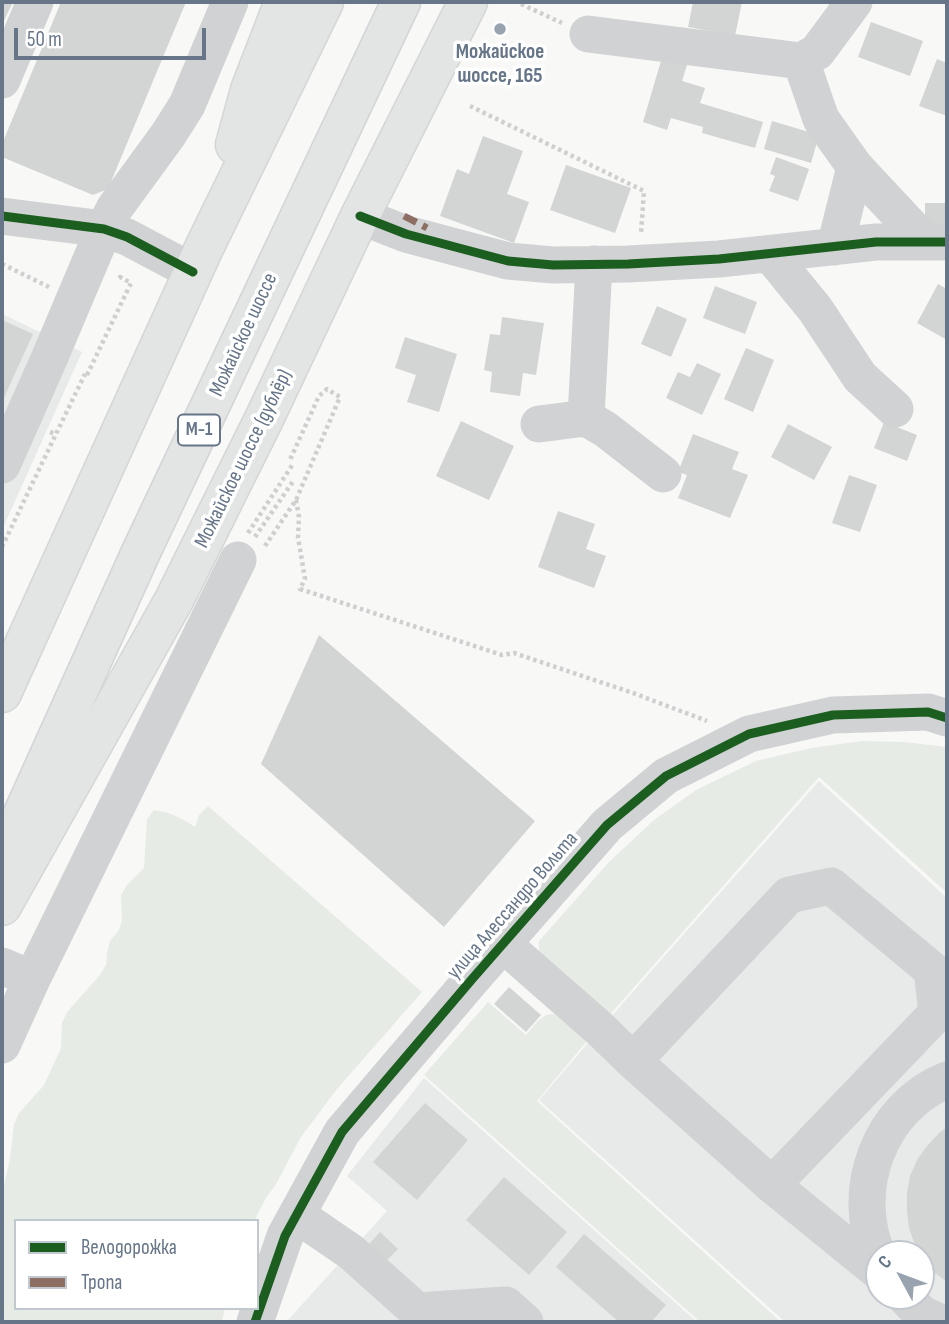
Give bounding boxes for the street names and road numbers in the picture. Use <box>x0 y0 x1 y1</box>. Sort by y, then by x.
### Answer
street label: Можайское шоссе <box>204 269 284 401</box>
street label: Можайское шоссе (дублёр) <box>190 366 298 552</box>
road number: М-1 <box>178 414 220 446</box>
street label: улица Алессандро Вольта <box>442 827 584 985</box>

